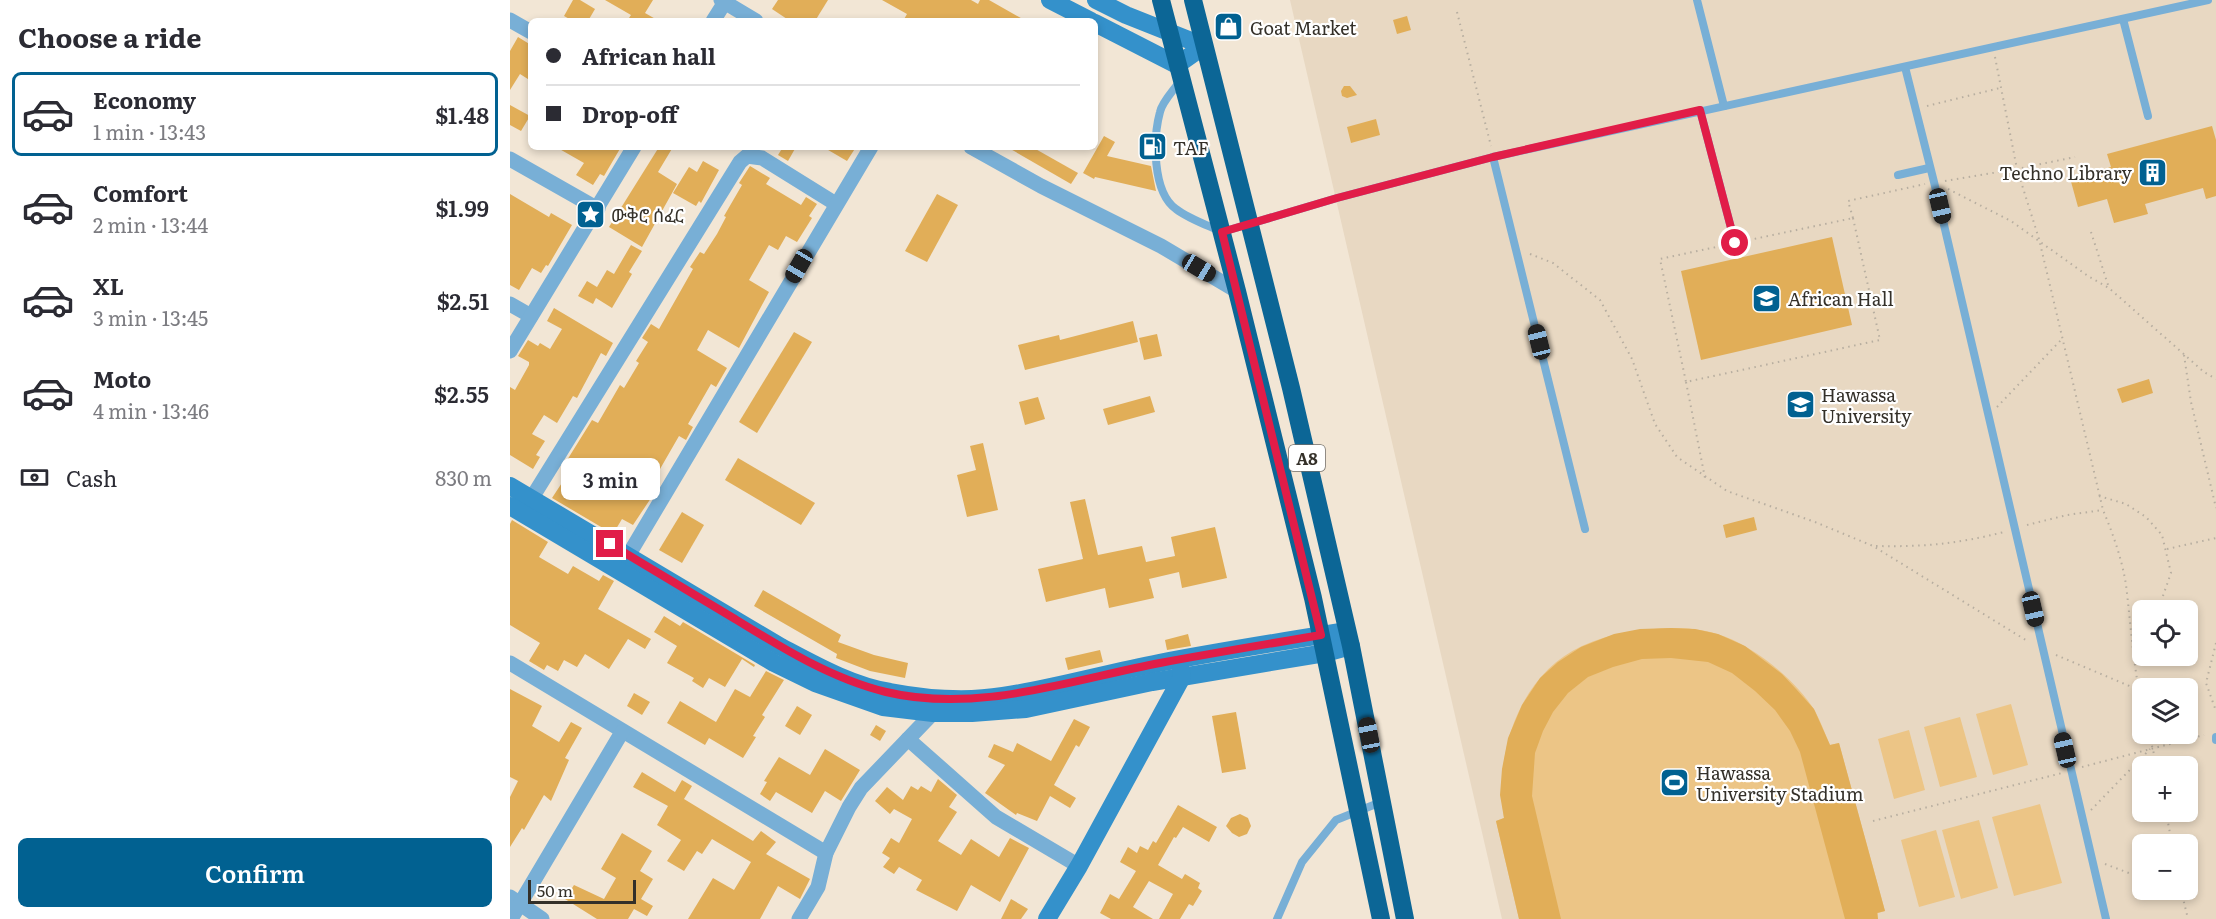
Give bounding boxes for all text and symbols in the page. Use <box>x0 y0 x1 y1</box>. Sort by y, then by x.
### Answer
shop icon: Goat Market <box>1213 11 1245 43</box>
place label: Goat Market <box>1250 14 1357 41</box>
text: Choose a ride <box>18 16 201 56</box>
text: African hall <box>582 39 716 72</box>
text: Economy <box>93 83 196 116</box>
icon: car <box>21 87 75 141</box>
text: Drop-off <box>582 97 678 130</box>
text: $1.48 <box>435 98 489 131</box>
text: 1 min · 13:43 <box>93 116 206 146</box>
fuel station icon: TAF <box>1136 131 1168 163</box>
place label: TAF <box>1173 134 1209 161</box>
building icon: Techno Library <box>2137 156 2169 188</box>
place label: Techno Library <box>1999 159 2133 186</box>
text: Comfort <box>93 176 188 209</box>
icon: car <box>21 180 75 234</box>
car <box>1927 186 1953 226</box>
text: $1.99 <box>436 191 489 224</box>
place icon: ውቅሮ ሰፈር <box>574 198 606 230</box>
place label: ውቅሮ ሰፈር <box>611 201 684 228</box>
text: 2 min · 13:44 <box>93 209 208 239</box>
route start <box>1721 229 1748 256</box>
car <box>782 246 816 286</box>
car <box>1179 251 1219 285</box>
text: XL <box>93 269 124 302</box>
icon: car <box>21 273 75 327</box>
school or university icon: African Hall <box>1751 282 1783 314</box>
text: $2.51 <box>437 284 489 317</box>
place label: African Hall <box>1788 285 1894 312</box>
text: 3 min · 13:45 <box>93 302 208 332</box>
car <box>1526 322 1552 362</box>
text: Moto <box>93 362 151 395</box>
icon: car <box>21 366 75 420</box>
text: $2.55 <box>434 377 489 410</box>
place label: Hawassa University <box>1821 381 1912 429</box>
school or university icon: Hawassa University <box>1784 388 1816 420</box>
text: 4 min · 13:46 <box>93 395 209 425</box>
road number: A8 <box>1289 445 1325 471</box>
callout: 3 min <box>561 457 660 499</box>
icon: cash <box>18 461 51 494</box>
text: Cash <box>66 461 117 494</box>
text: 830 m <box>435 462 492 492</box>
text: 3 min <box>583 464 638 494</box>
route end <box>596 530 623 557</box>
car <box>2020 589 2046 629</box>
map controls <box>2132 600 2198 900</box>
button: locate <box>2132 600 2198 666</box>
button: layers <box>2132 678 2198 744</box>
car <box>1357 716 1381 754</box>
car <box>2052 730 2078 770</box>
button: + <box>2132 756 2198 822</box>
place label: Hawassa University Stadium <box>1696 759 1863 807</box>
sports icon: Hawassa University Stadium <box>1659 766 1691 798</box>
button: − <box>2132 834 2198 900</box>
button: Confirm <box>18 838 492 907</box>
scale bar <box>528 877 636 904</box>
text: 50 m <box>537 878 573 902</box>

